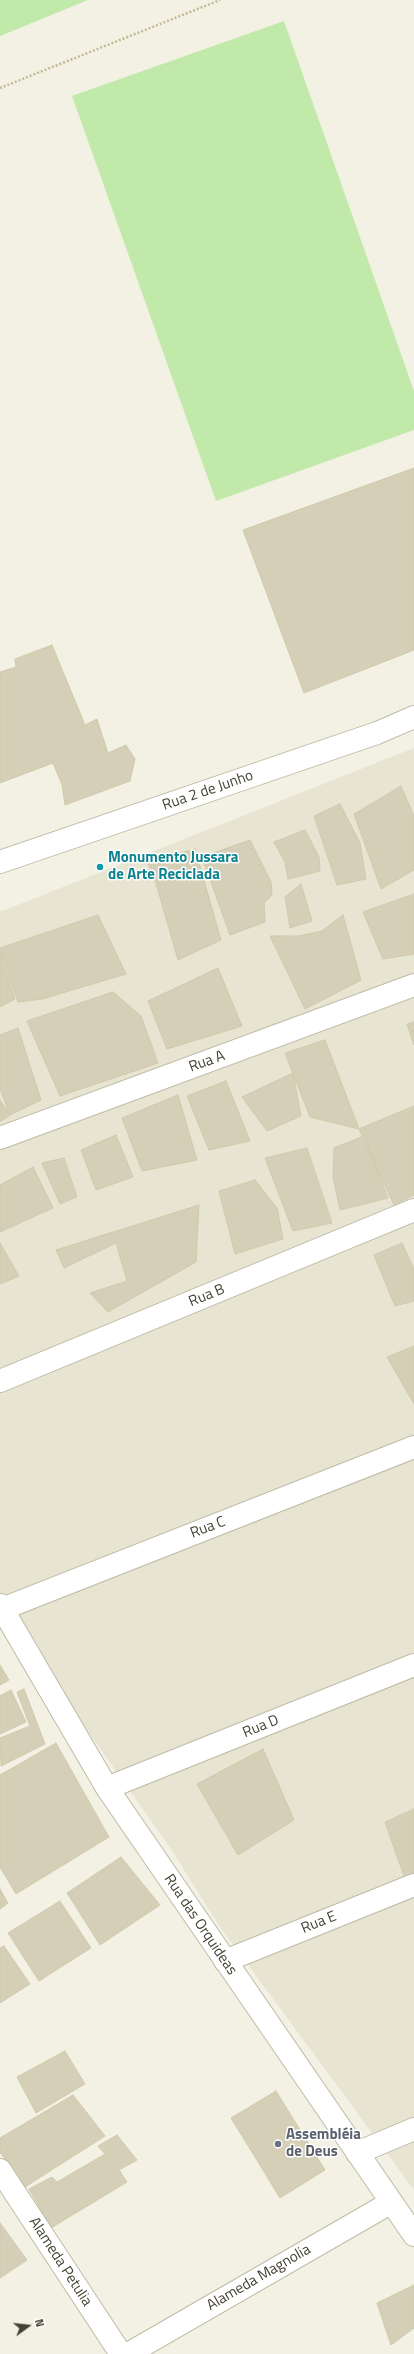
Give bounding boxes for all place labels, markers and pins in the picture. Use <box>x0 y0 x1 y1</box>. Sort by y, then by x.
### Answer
place label: Monumento Jussara de Arte Reciclada <box>108 849 239 884</box>
marker: Monumento Jussara de Arte Reciclada <box>95 862 105 872</box>
place label: Assembléia de Deus <box>286 2126 361 2161</box>
marker: Assembléia de Deus <box>273 2139 283 2149</box>

